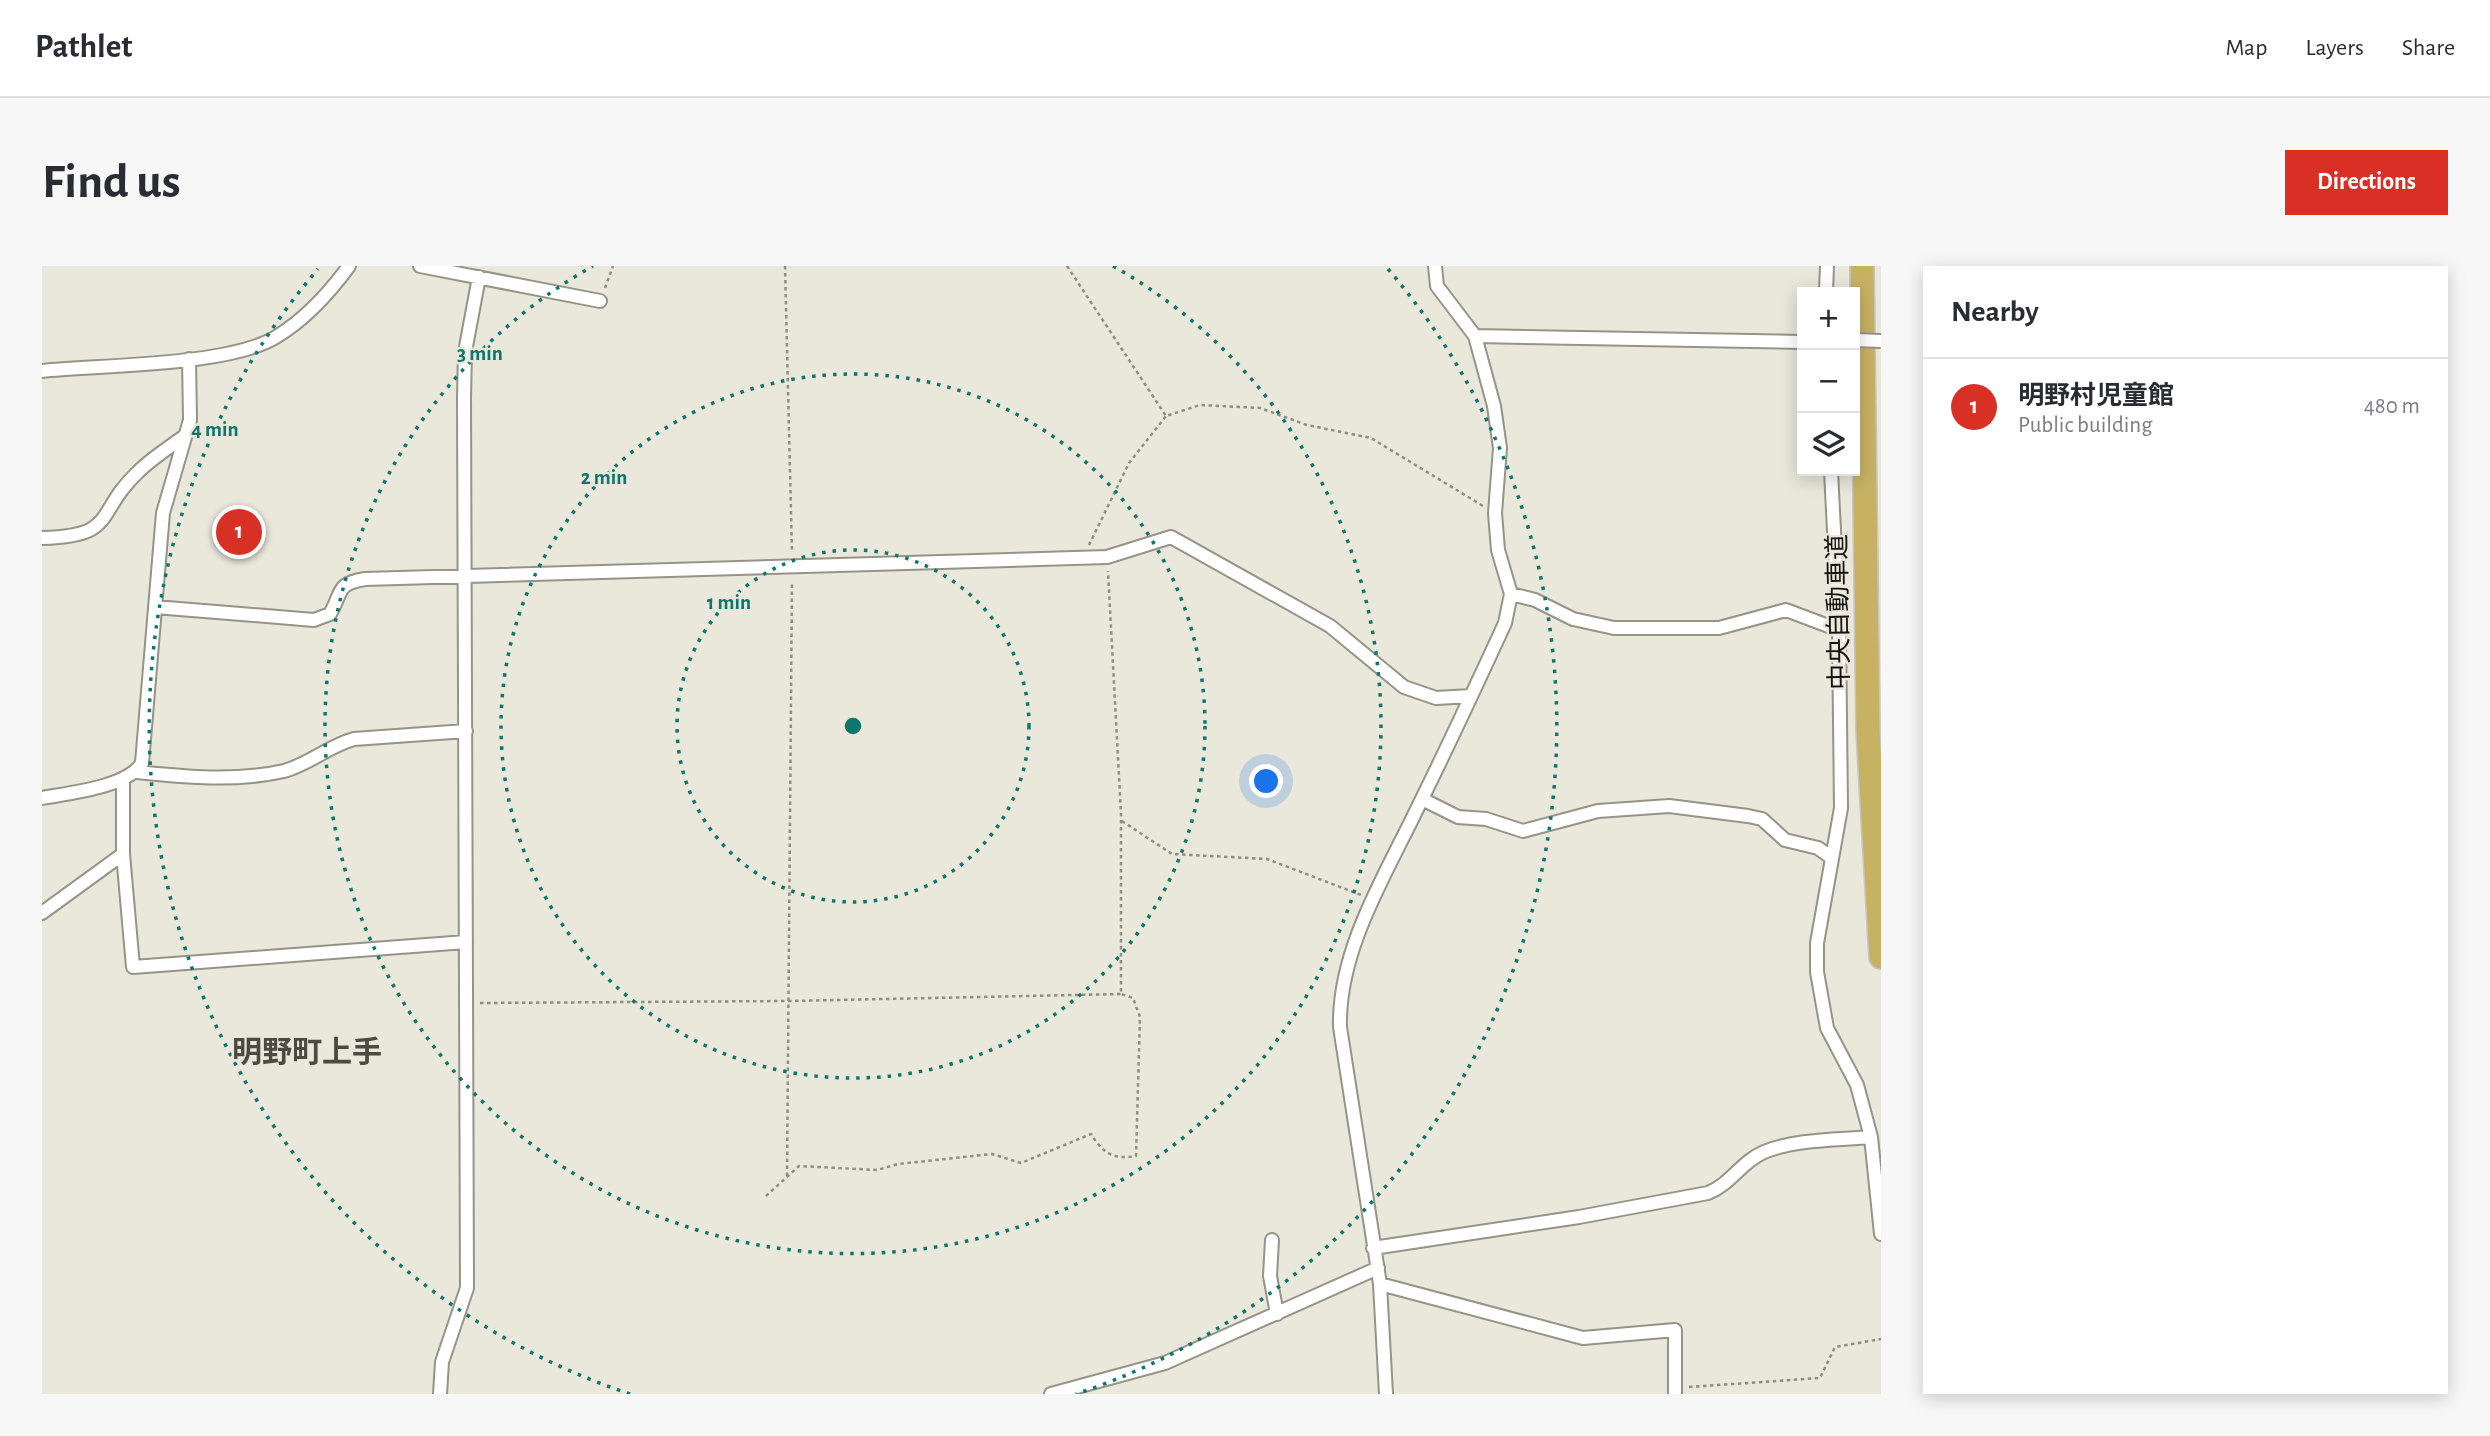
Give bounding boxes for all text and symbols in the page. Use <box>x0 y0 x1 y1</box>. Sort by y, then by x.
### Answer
text: Pathlet <box>35 31 133 64</box>
text: Map <box>2225 36 2267 60</box>
text: Layers <box>2305 36 2364 60</box>
text: Share <box>2402 36 2455 60</box>
button: Directions <box>2285 150 2448 215</box>
text: Find us <box>42 158 181 207</box>
map controls <box>1797 287 1860 476</box>
button: + <box>1797 287 1860 350</box>
text: Nearby <box>1951 297 2039 327</box>
text: 3 min <box>457 343 503 364</box>
button: − <box>1797 350 1860 413</box>
text: 明野村児童館 <box>2018 383 2174 409</box>
text: 1 <box>1970 395 1978 418</box>
text: 480 m <box>2364 395 2420 418</box>
button: layers <box>1797 413 1860 476</box>
text: Public building <box>2018 414 2152 437</box>
text: 4 min <box>191 419 239 440</box>
text: 2 min <box>581 467 627 488</box>
pin: 1 <box>216 506 262 558</box>
street label: 中央自動車道 <box>1823 534 1853 690</box>
text: 1 min <box>707 592 751 613</box>
centre of rings <box>841 714 865 738</box>
your location <box>1249 764 1283 798</box>
district label: 明野町上手 <box>232 1036 382 1068</box>

